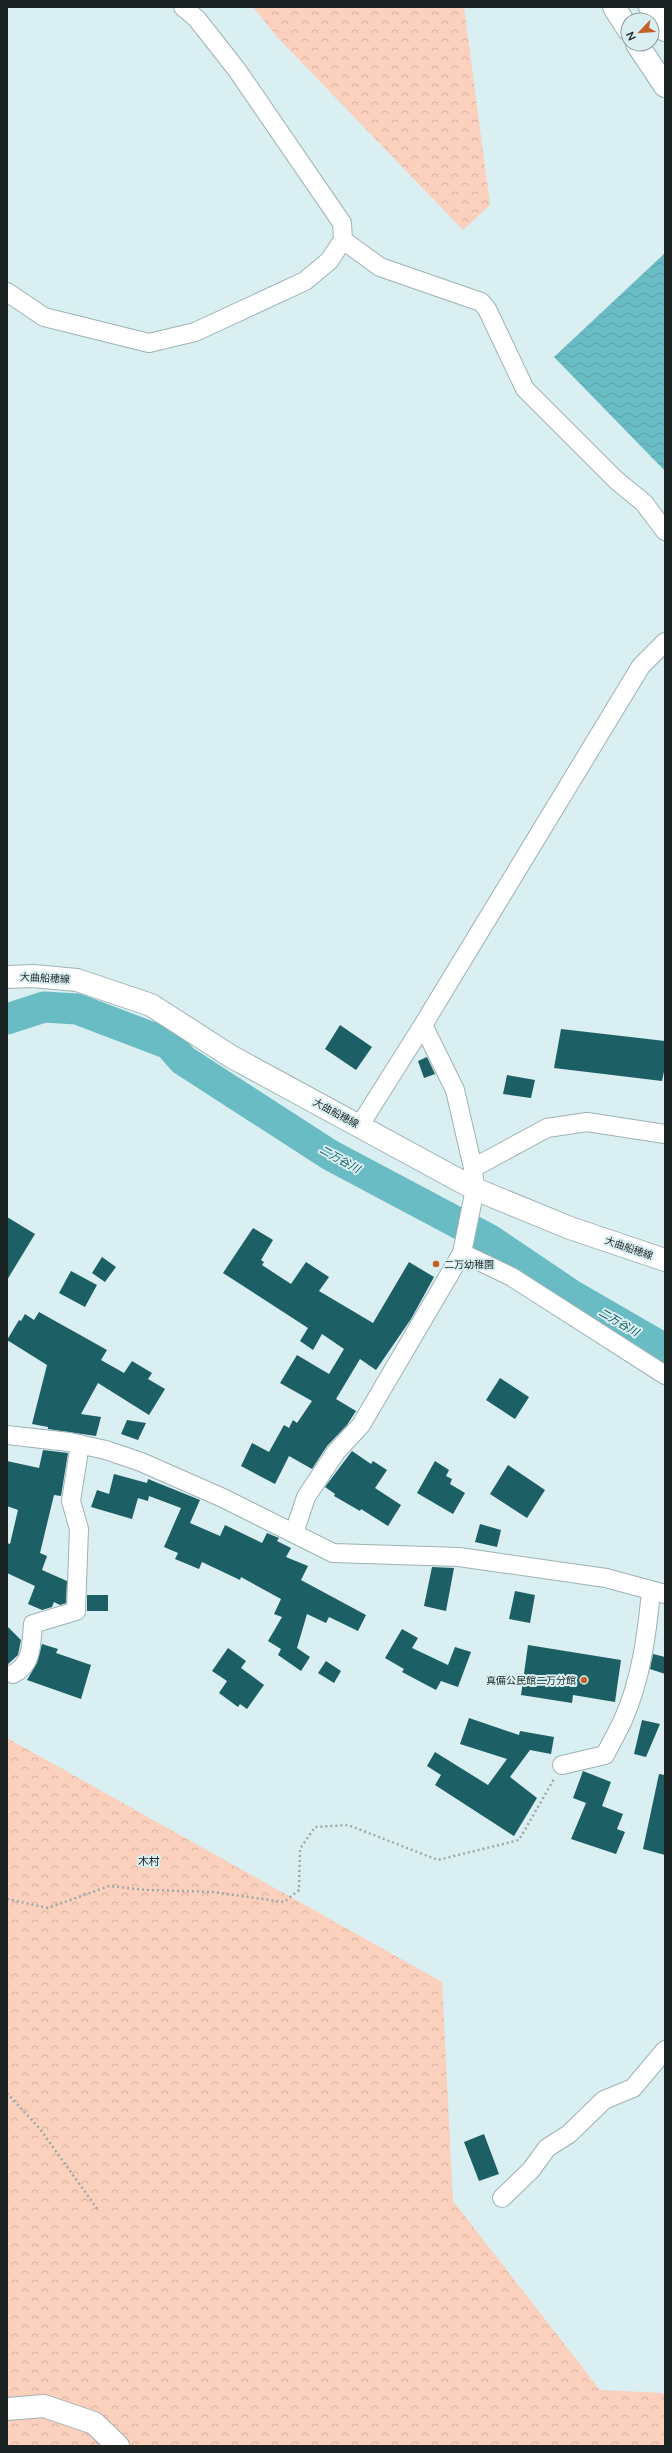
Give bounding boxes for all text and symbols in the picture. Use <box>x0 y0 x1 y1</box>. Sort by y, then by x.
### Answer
north arrow <box>620 12 660 52</box>
text: N <box>623 30 639 43</box>
street label: 大曲船穂線 <box>20 970 70 986</box>
street label: 大曲船穂線 <box>311 1096 361 1130</box>
water label: 二万谷川 <box>317 1142 364 1176</box>
street label: 大曲船穂線 <box>603 1234 655 1262</box>
place label: 二万幼稚園 <box>444 1258 494 1271</box>
marker: 二万幼稚園 <box>431 1259 441 1269</box>
water label: 二万谷川 <box>596 1305 642 1340</box>
place label: 真備公民館二万分館 <box>486 1674 576 1687</box>
marker: 真備公民館二万分館 <box>579 1675 589 1685</box>
district label: 木村 <box>138 1854 160 1868</box>

